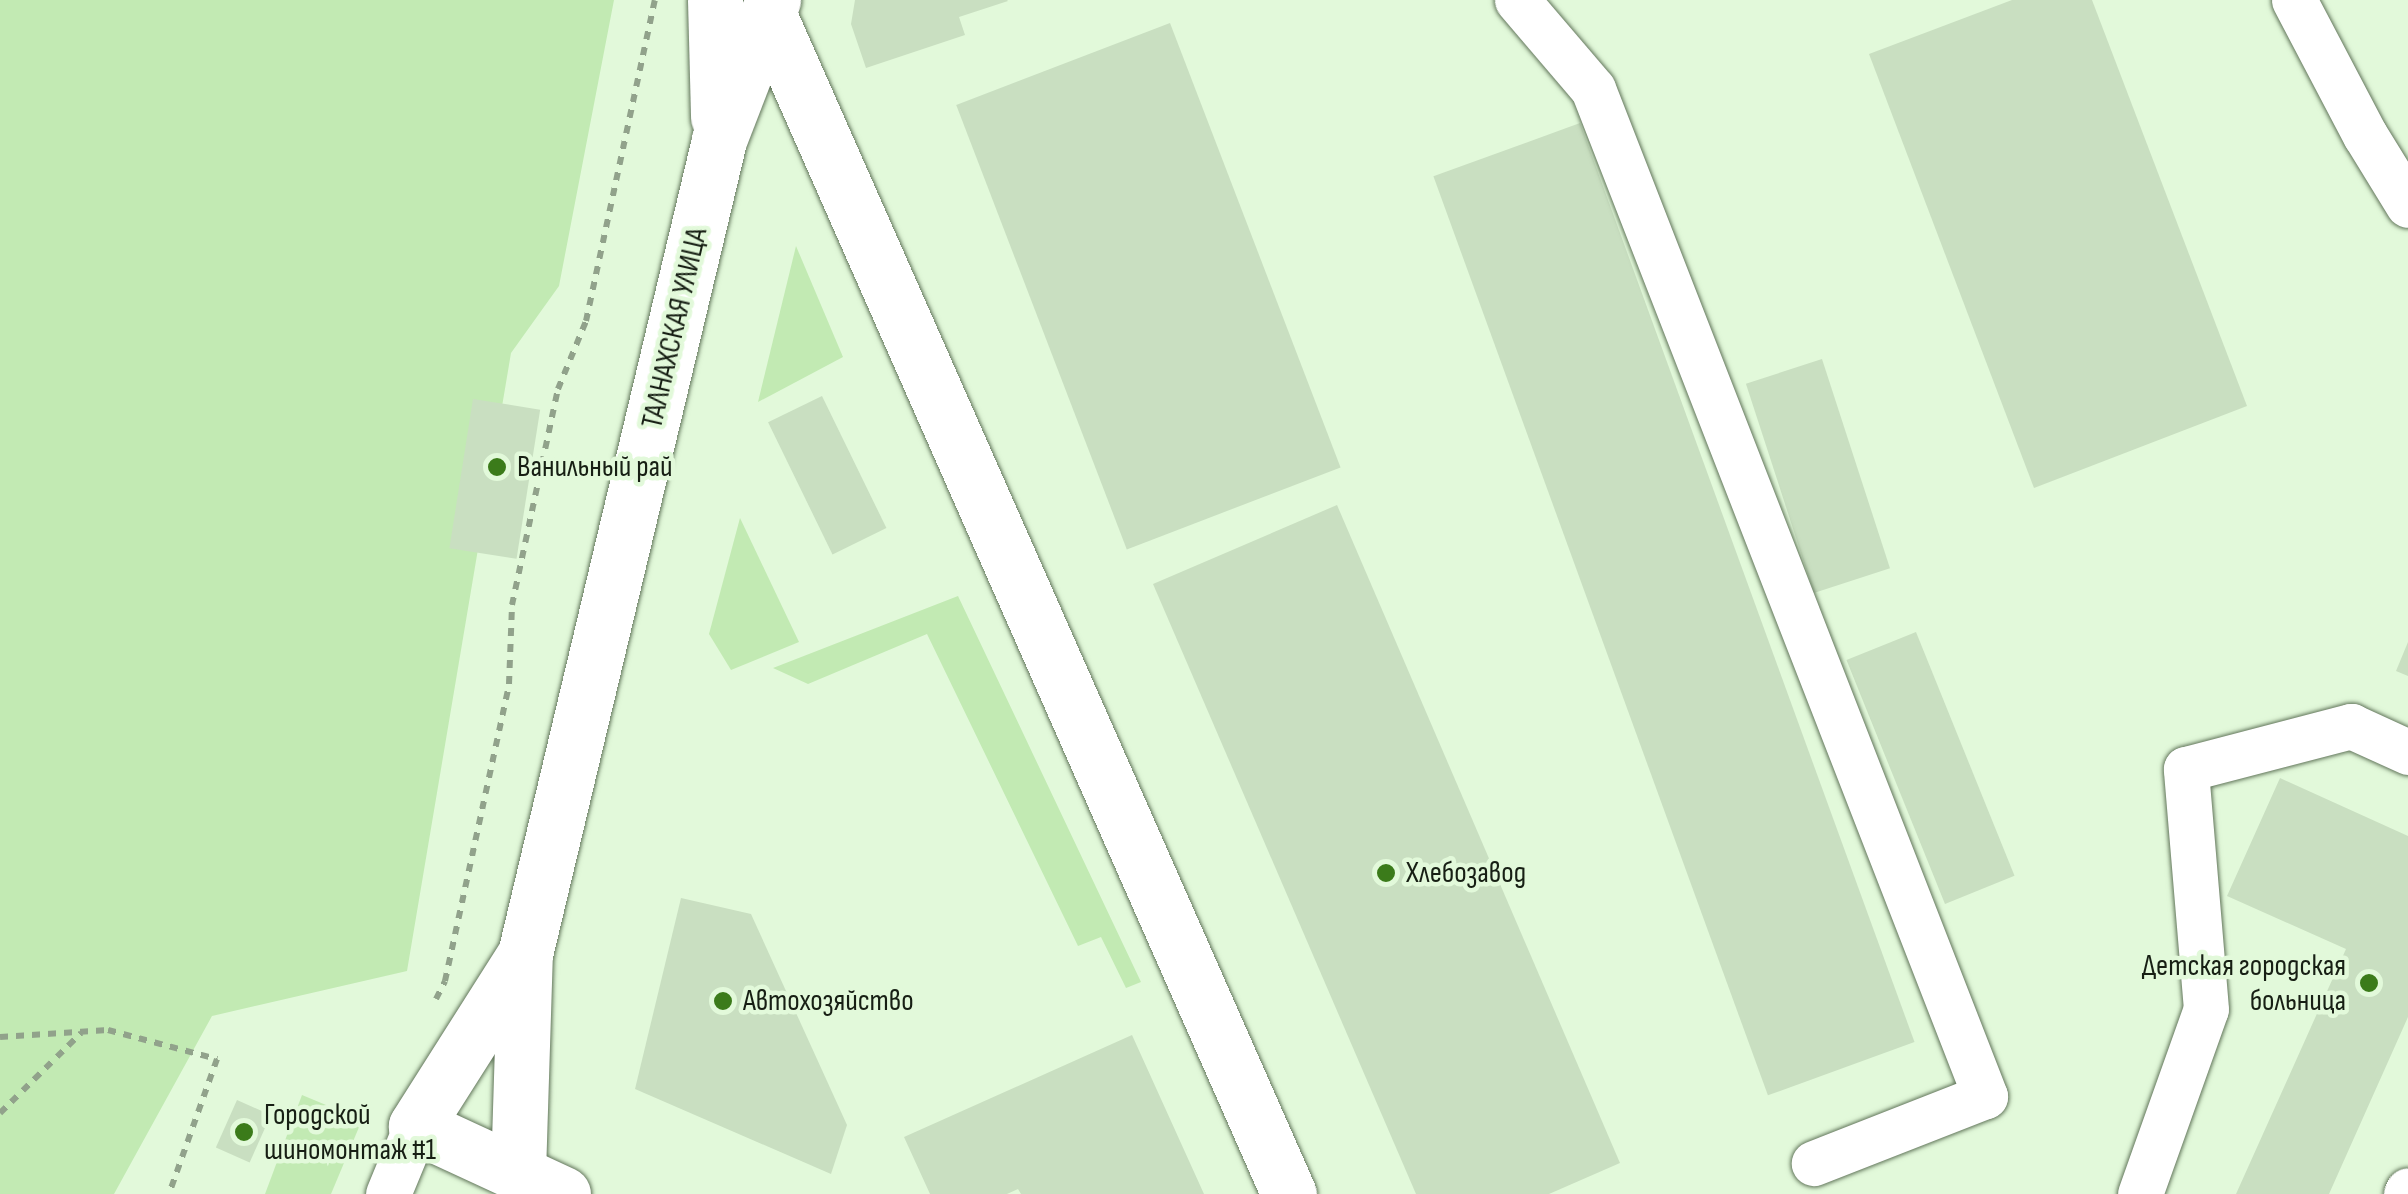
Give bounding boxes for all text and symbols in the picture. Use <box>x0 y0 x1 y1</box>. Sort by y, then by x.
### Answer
street label: ТАЛНАХСКАЯ УЛИЦА <box>634 224 716 432</box>
place label: Ванильный рай <box>517 449 673 485</box>
marker: Ванильный рай <box>486 456 508 478</box>
place label: Хлебозавод <box>1406 855 1526 891</box>
marker: Хлебозавод <box>1375 862 1397 884</box>
place label: Детская городская больница <box>2142 948 2346 1018</box>
marker: Детская городская больница <box>2356 970 2382 996</box>
place label: Автохозяйство <box>743 983 914 1019</box>
marker: Автохозяйство <box>712 990 734 1012</box>
place label: Городской шиномонтаж #1 <box>264 1097 436 1168</box>
marker: Городской шиномонтаж #1 <box>233 1121 255 1143</box>

